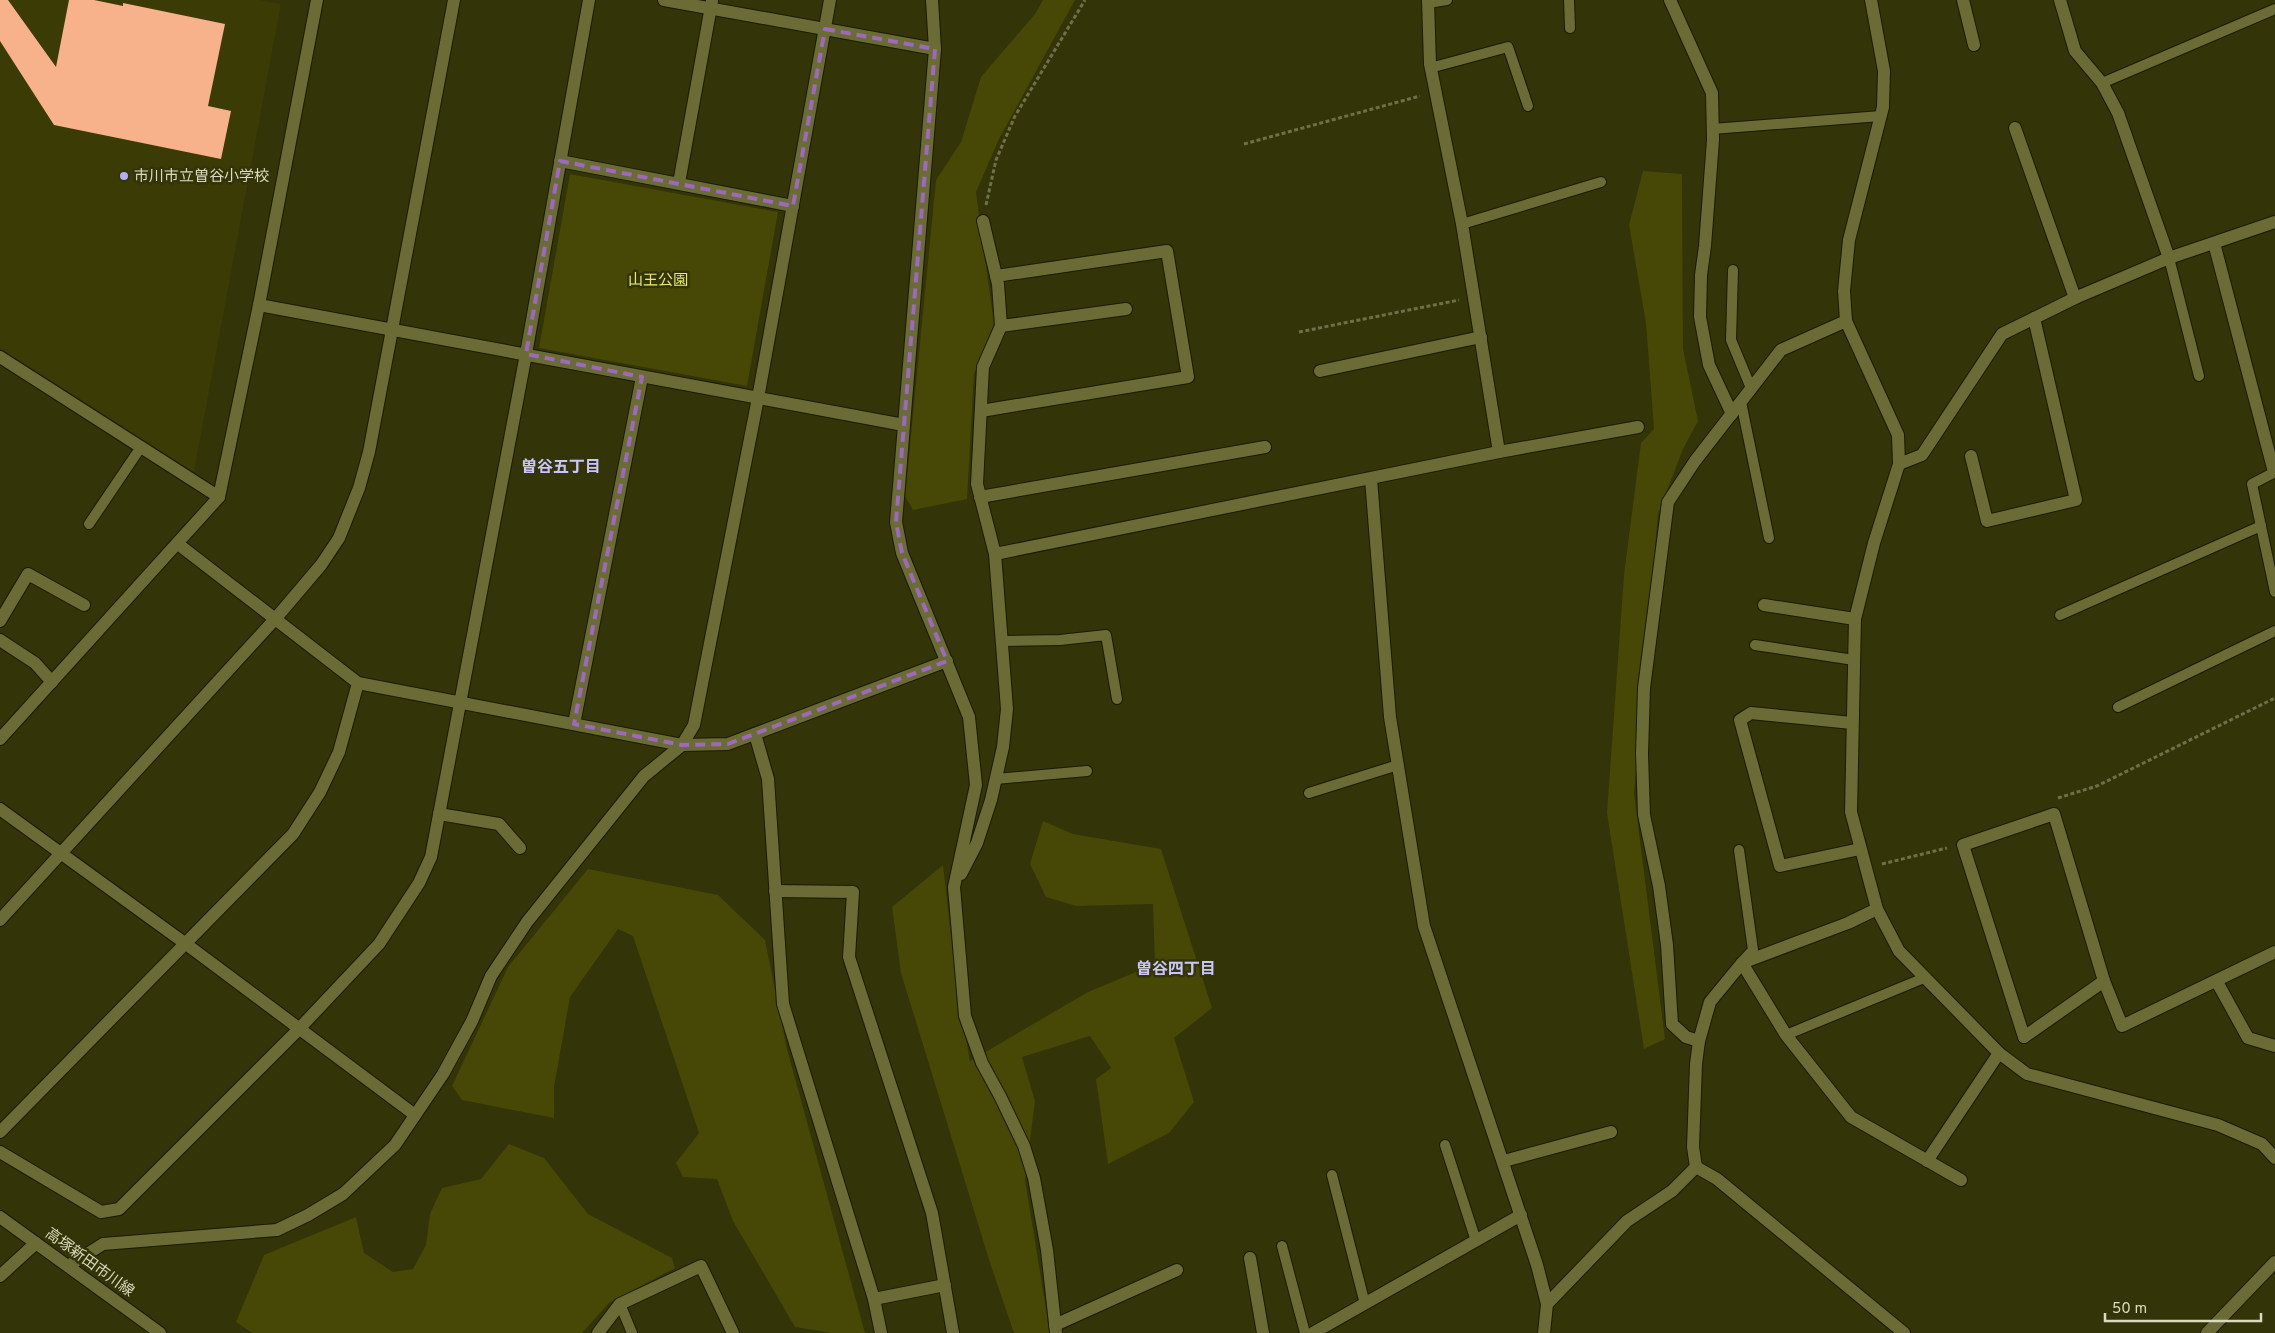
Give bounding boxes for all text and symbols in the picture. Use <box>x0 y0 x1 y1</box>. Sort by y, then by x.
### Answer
place label: 市川市立曽谷小学校 <box>134 168 269 187</box>
marker: 市川市立曽谷小学校 <box>118 170 130 182</box>
park label: 山王公園 <box>628 272 688 291</box>
district label: 曽谷五丁目 <box>521 458 601 478</box>
district label: 曽谷四丁目 <box>1136 960 1216 980</box>
street label: 高塚新田市川線 <box>41 1225 137 1302</box>
scale bar <box>2105 1290 2261 1322</box>
text: 50 m <box>2112 1300 2147 1319</box>

